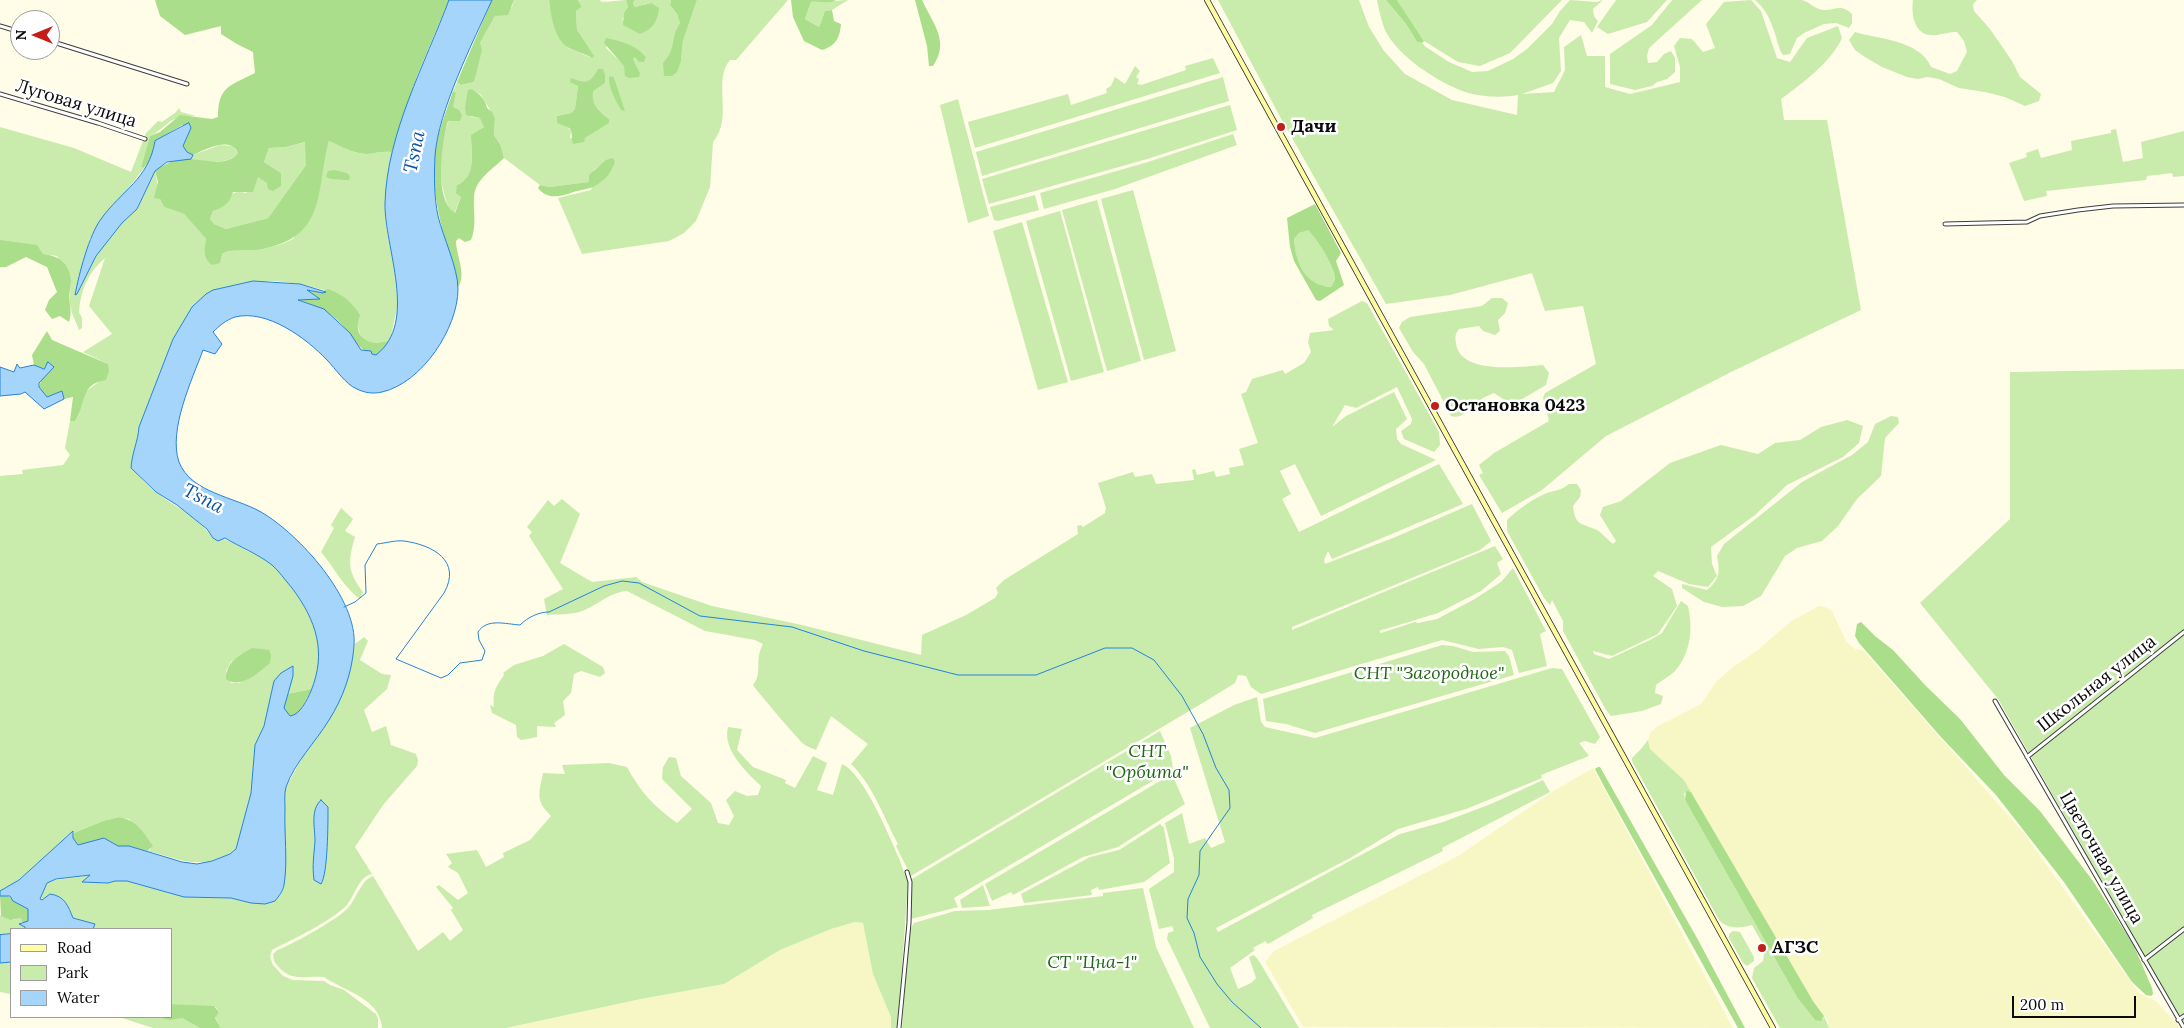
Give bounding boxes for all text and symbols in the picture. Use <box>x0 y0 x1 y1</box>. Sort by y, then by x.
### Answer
north arrow <box>10 10 60 60</box>
text: N <box>12 30 30 40</box>
street label: Луговая улица <box>13 75 139 133</box>
place label: Дачи <box>1291 116 1336 138</box>
marker: Дачи <box>1275 121 1287 133</box>
water label: Tsna <box>399 129 431 175</box>
place label: Остановка 0423 <box>1445 395 1585 417</box>
marker: Остановка 0423 <box>1429 400 1441 412</box>
water label: Tsna <box>179 479 227 519</box>
street label: Школьная улица <box>2033 631 2161 737</box>
park label: СНТ "Загородное" <box>1354 663 1504 685</box>
park label: CНТ "Орбита" <box>1106 741 1188 784</box>
street label: Цветочная улица <box>2054 788 2148 928</box>
legend <box>10 928 172 1018</box>
place label: АГЗС <box>1772 937 1818 959</box>
text: Road <box>57 938 92 957</box>
marker: АГЗС <box>1756 942 1768 954</box>
park label: СТ "Цна-1" <box>1047 952 1137 974</box>
text: Park <box>57 963 88 982</box>
scale bar <box>2014 986 2138 1018</box>
text: Water <box>57 988 99 1007</box>
text: 200 m <box>2020 995 2064 1014</box>

